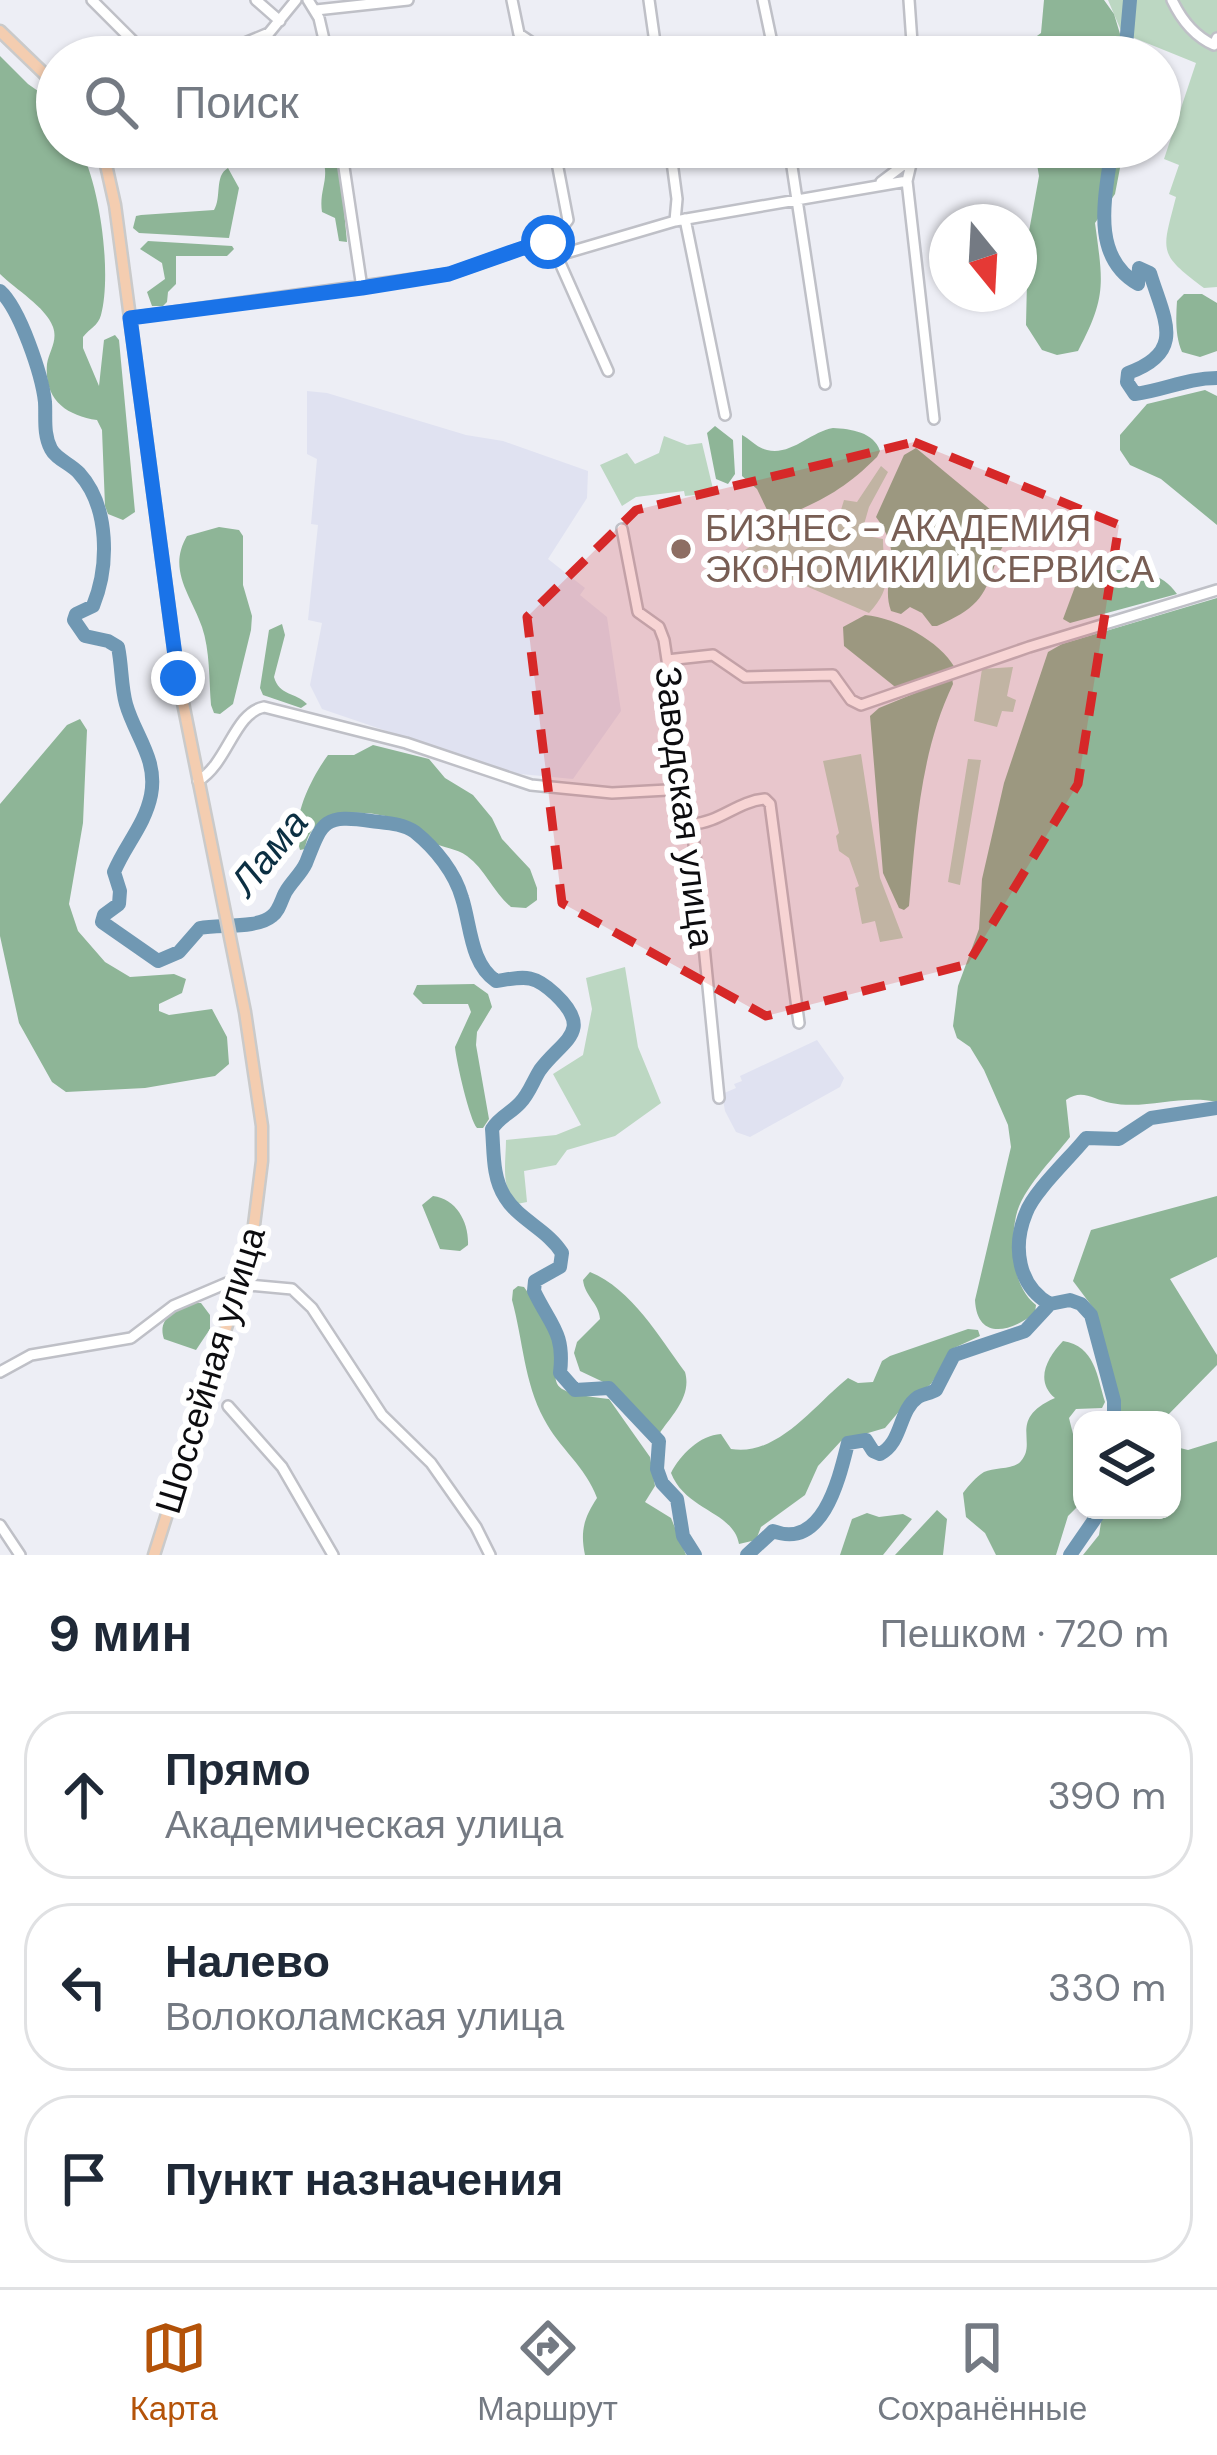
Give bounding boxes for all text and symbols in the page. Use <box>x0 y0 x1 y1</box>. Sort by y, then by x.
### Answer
search box <box>36 36 1181 168</box>
icon: search <box>78 69 144 135</box>
text: Поиск <box>174 73 299 132</box>
north arrow <box>929 204 1037 312</box>
route start <box>521 215 575 269</box>
place label: БИЗНЕС - АКАДЕМИЯ ЭКОНОМИКИ И СЕРВИСА <box>705 505 1154 593</box>
marker: БИЗНЕС - АКАДЕМИЯ ЭКОНОМИКИ И СЕРВИСА <box>668 536 694 562</box>
route end <box>151 651 205 705</box>
street label: Заводская улица <box>644 664 726 951</box>
water label: Лама <box>217 798 319 908</box>
street label: Шоссейная улица <box>144 1220 276 1519</box>
map controls <box>1073 1411 1181 1519</box>
button: layers <box>1073 1411 1181 1519</box>
text: 9 мин <box>48 1600 192 1667</box>
text: Пешком · 720 m <box>880 1608 1169 1659</box>
text: Прямо <box>165 1740 311 1799</box>
icon: ahead <box>51 1762 117 1828</box>
text: 390 m <box>1048 1770 1166 1821</box>
text: Академическая улица <box>165 1799 564 1850</box>
text: Налево <box>165 1932 330 1991</box>
icon: left <box>51 1954 117 2020</box>
text: 330 m <box>1048 1962 1166 2013</box>
text: Волоколамская улица <box>165 1991 564 2042</box>
icon: arrive <box>51 2146 117 2212</box>
text: Пункт назначения <box>165 2150 563 2209</box>
tab: Карта <box>130 2315 218 2430</box>
tab: Маршрут <box>477 2315 618 2430</box>
tab: Сохранённые <box>877 2315 1087 2430</box>

